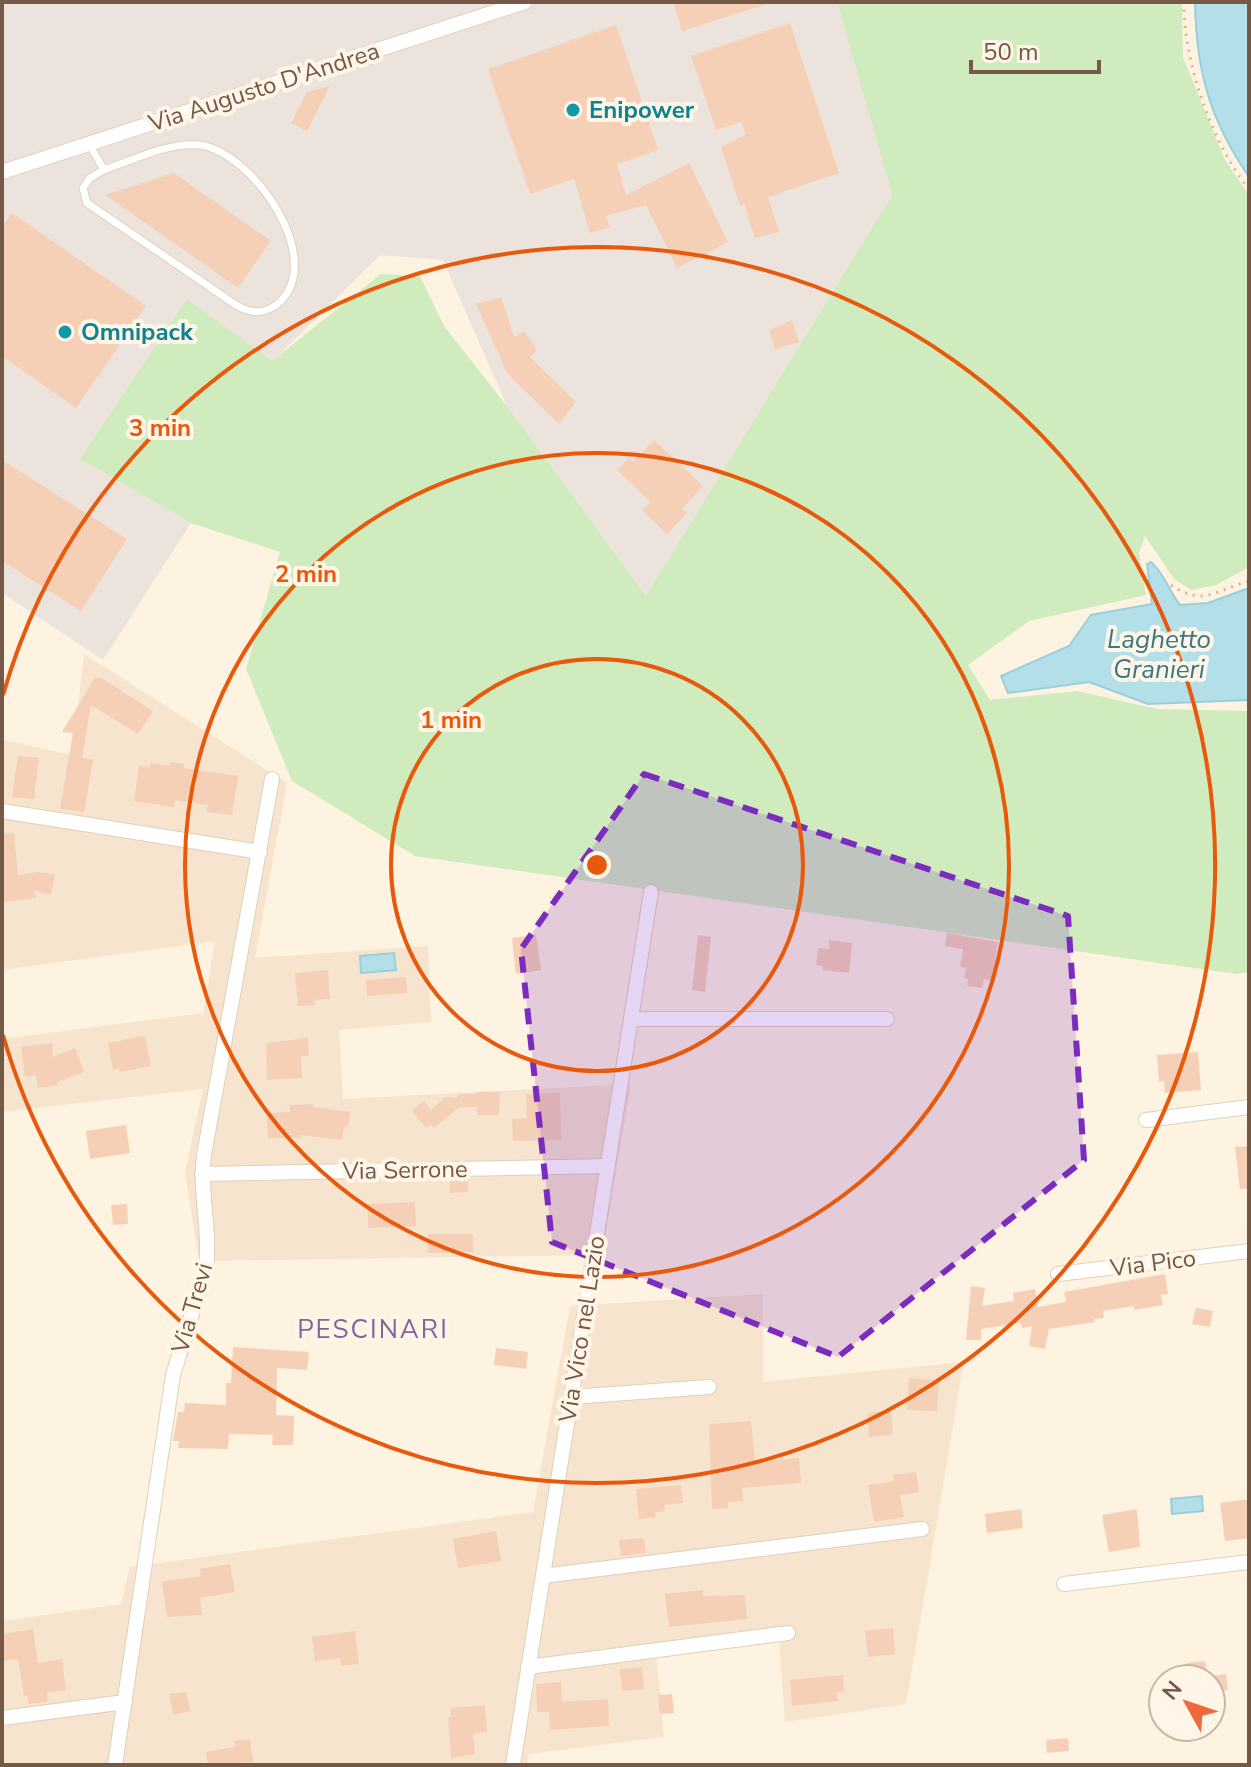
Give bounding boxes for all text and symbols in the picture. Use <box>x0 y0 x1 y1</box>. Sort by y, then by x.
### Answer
scale bar <box>971 24 1099 74</box>
street label: Via Augusto D'Andrea <box>144 35 383 140</box>
text: 50 m <box>983 36 1039 68</box>
place label: Enipower <box>589 94 695 126</box>
marker: Enipower <box>564 101 582 119</box>
place label: Omnipack <box>81 316 194 348</box>
marker: Omnipack <box>56 323 74 341</box>
text: 3 min <box>129 412 191 444</box>
text: 2 min <box>275 558 337 590</box>
water label: Laghetto Granieri <box>1107 622 1211 687</box>
text: 1 min <box>420 704 482 736</box>
centre of rings <box>583 851 611 879</box>
street label: Via Serrone <box>341 1153 468 1187</box>
street label: Via Vico nel Lazio <box>551 1233 613 1426</box>
street label: Via Pico <box>1107 1242 1198 1284</box>
street label: Via Trevi <box>164 1259 220 1358</box>
district label: PESCINARI <box>297 1312 449 1347</box>
north arrow <box>1147 1663 1227 1743</box>
text: N <box>1156 1675 1189 1707</box>

